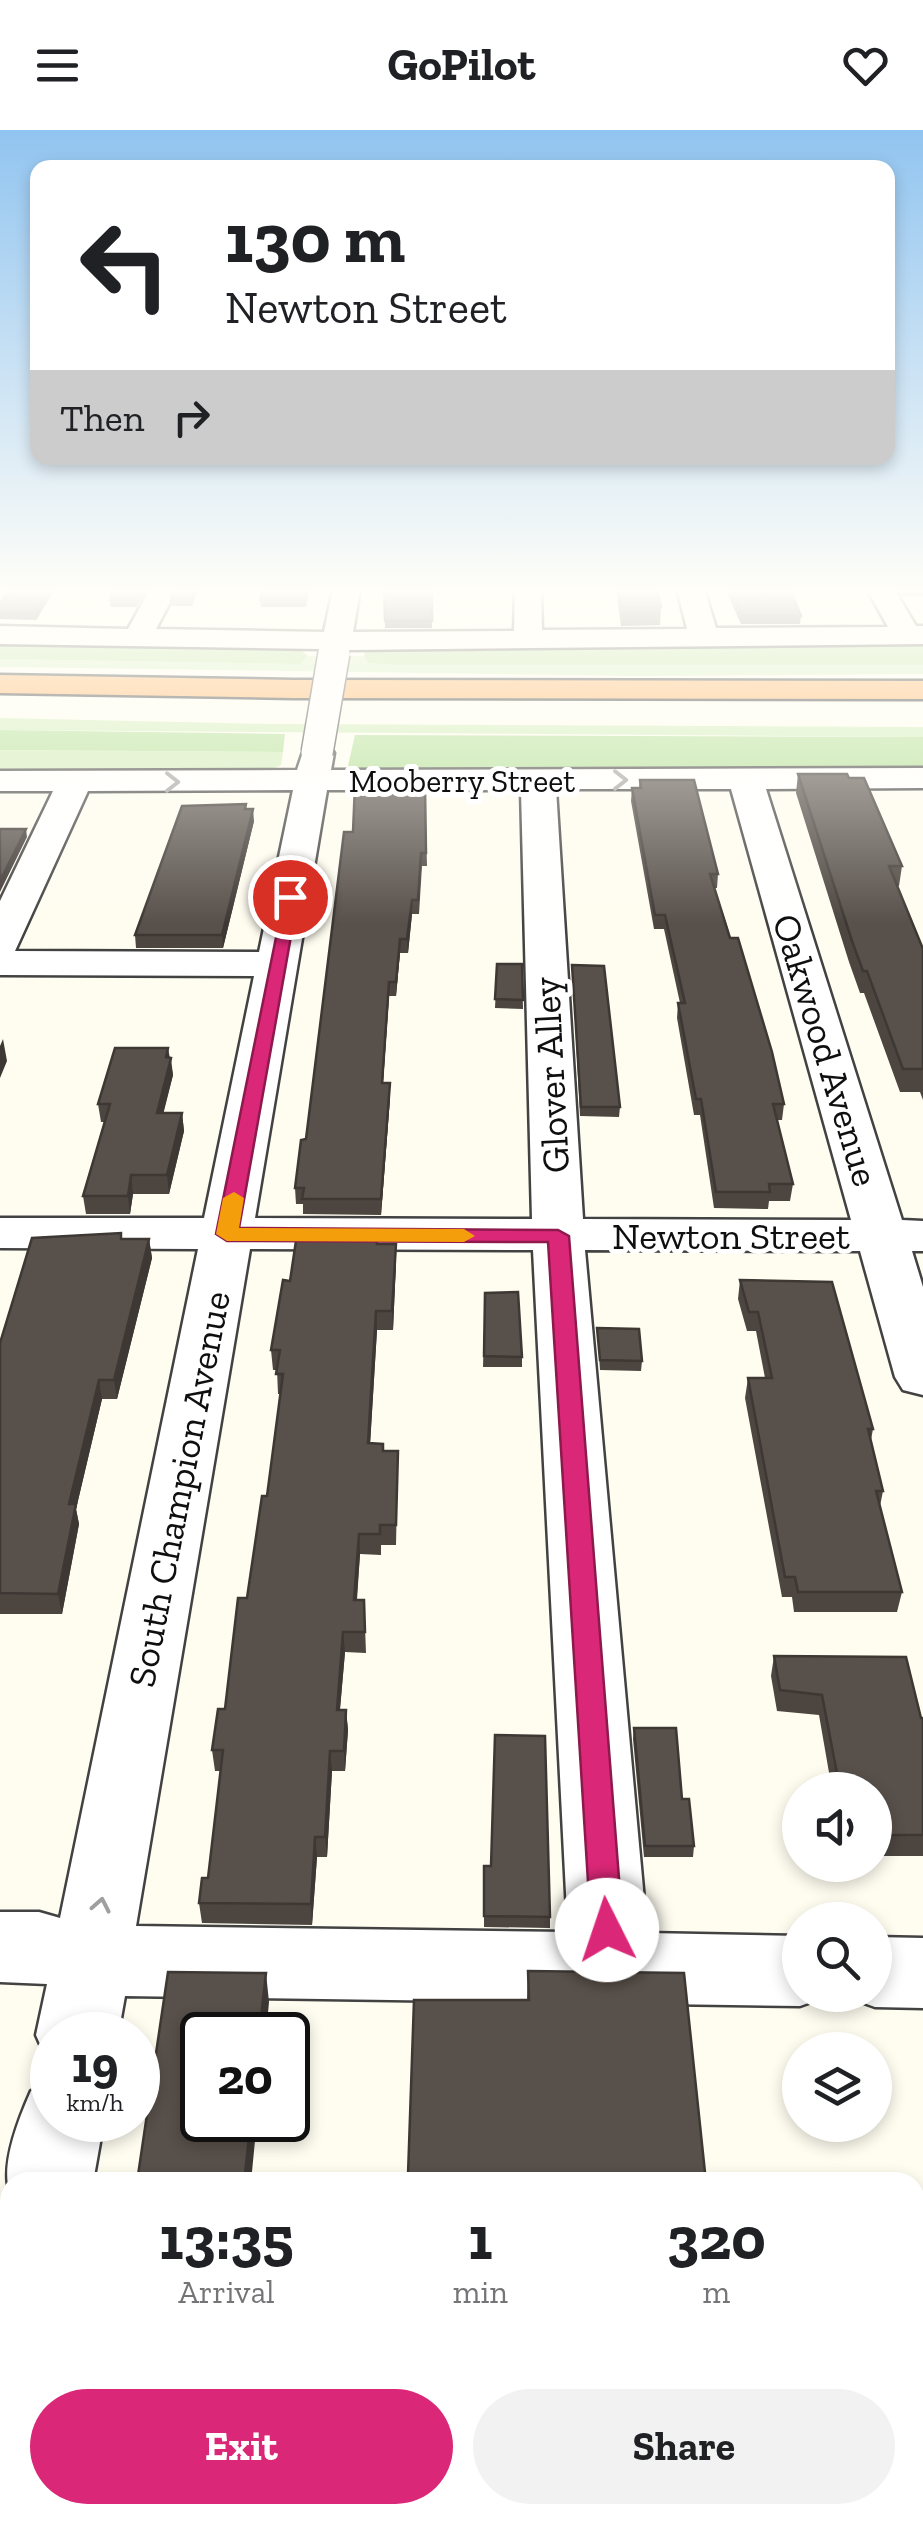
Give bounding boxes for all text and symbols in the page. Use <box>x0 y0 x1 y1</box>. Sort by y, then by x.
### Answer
icon: menu <box>30 38 85 93</box>
text: GoPilot <box>388 38 535 92</box>
icon: heart <box>838 38 893 93</box>
text: 130 m <box>225 196 405 280</box>
icon: left <box>60 200 190 330</box>
text: Newton Street <box>225 281 507 335</box>
icon: right <box>164 390 219 445</box>
text: Then <box>60 395 144 441</box>
street label: Mooberry Street <box>349 762 575 800</box>
one-way arrow <box>612 770 628 791</box>
one-way arrow <box>166 771 181 793</box>
pin <box>248 855 333 940</box>
icon: arrive <box>263 870 318 925</box>
street label: Oakwood Avenue <box>763 908 889 1192</box>
street label: Glover Alley <box>523 975 579 1174</box>
street label: Newton Street <box>612 1213 850 1259</box>
street label: South Champion Avenue <box>118 1287 240 1691</box>
map controls <box>782 1772 892 2142</box>
button: sound <box>782 1772 892 1882</box>
position arrow <box>555 1878 659 1982</box>
one-way arrow <box>90 1897 111 1914</box>
button: search <box>782 1902 892 2012</box>
speed limit sign: 20 <box>180 2012 310 2142</box>
button: layers <box>782 2032 892 2142</box>
text: 19 <box>72 2035 118 2095</box>
text: km/h <box>66 2087 124 2117</box>
text: 13:35 <box>159 2202 294 2274</box>
text: 1 <box>468 2202 492 2274</box>
text: 320 <box>667 2202 766 2274</box>
text: Arrival <box>178 2273 275 2311</box>
text: min <box>453 2273 508 2311</box>
text: m <box>703 2273 730 2311</box>
button: Exit <box>30 2389 453 2504</box>
button: Share <box>473 2389 895 2504</box>

